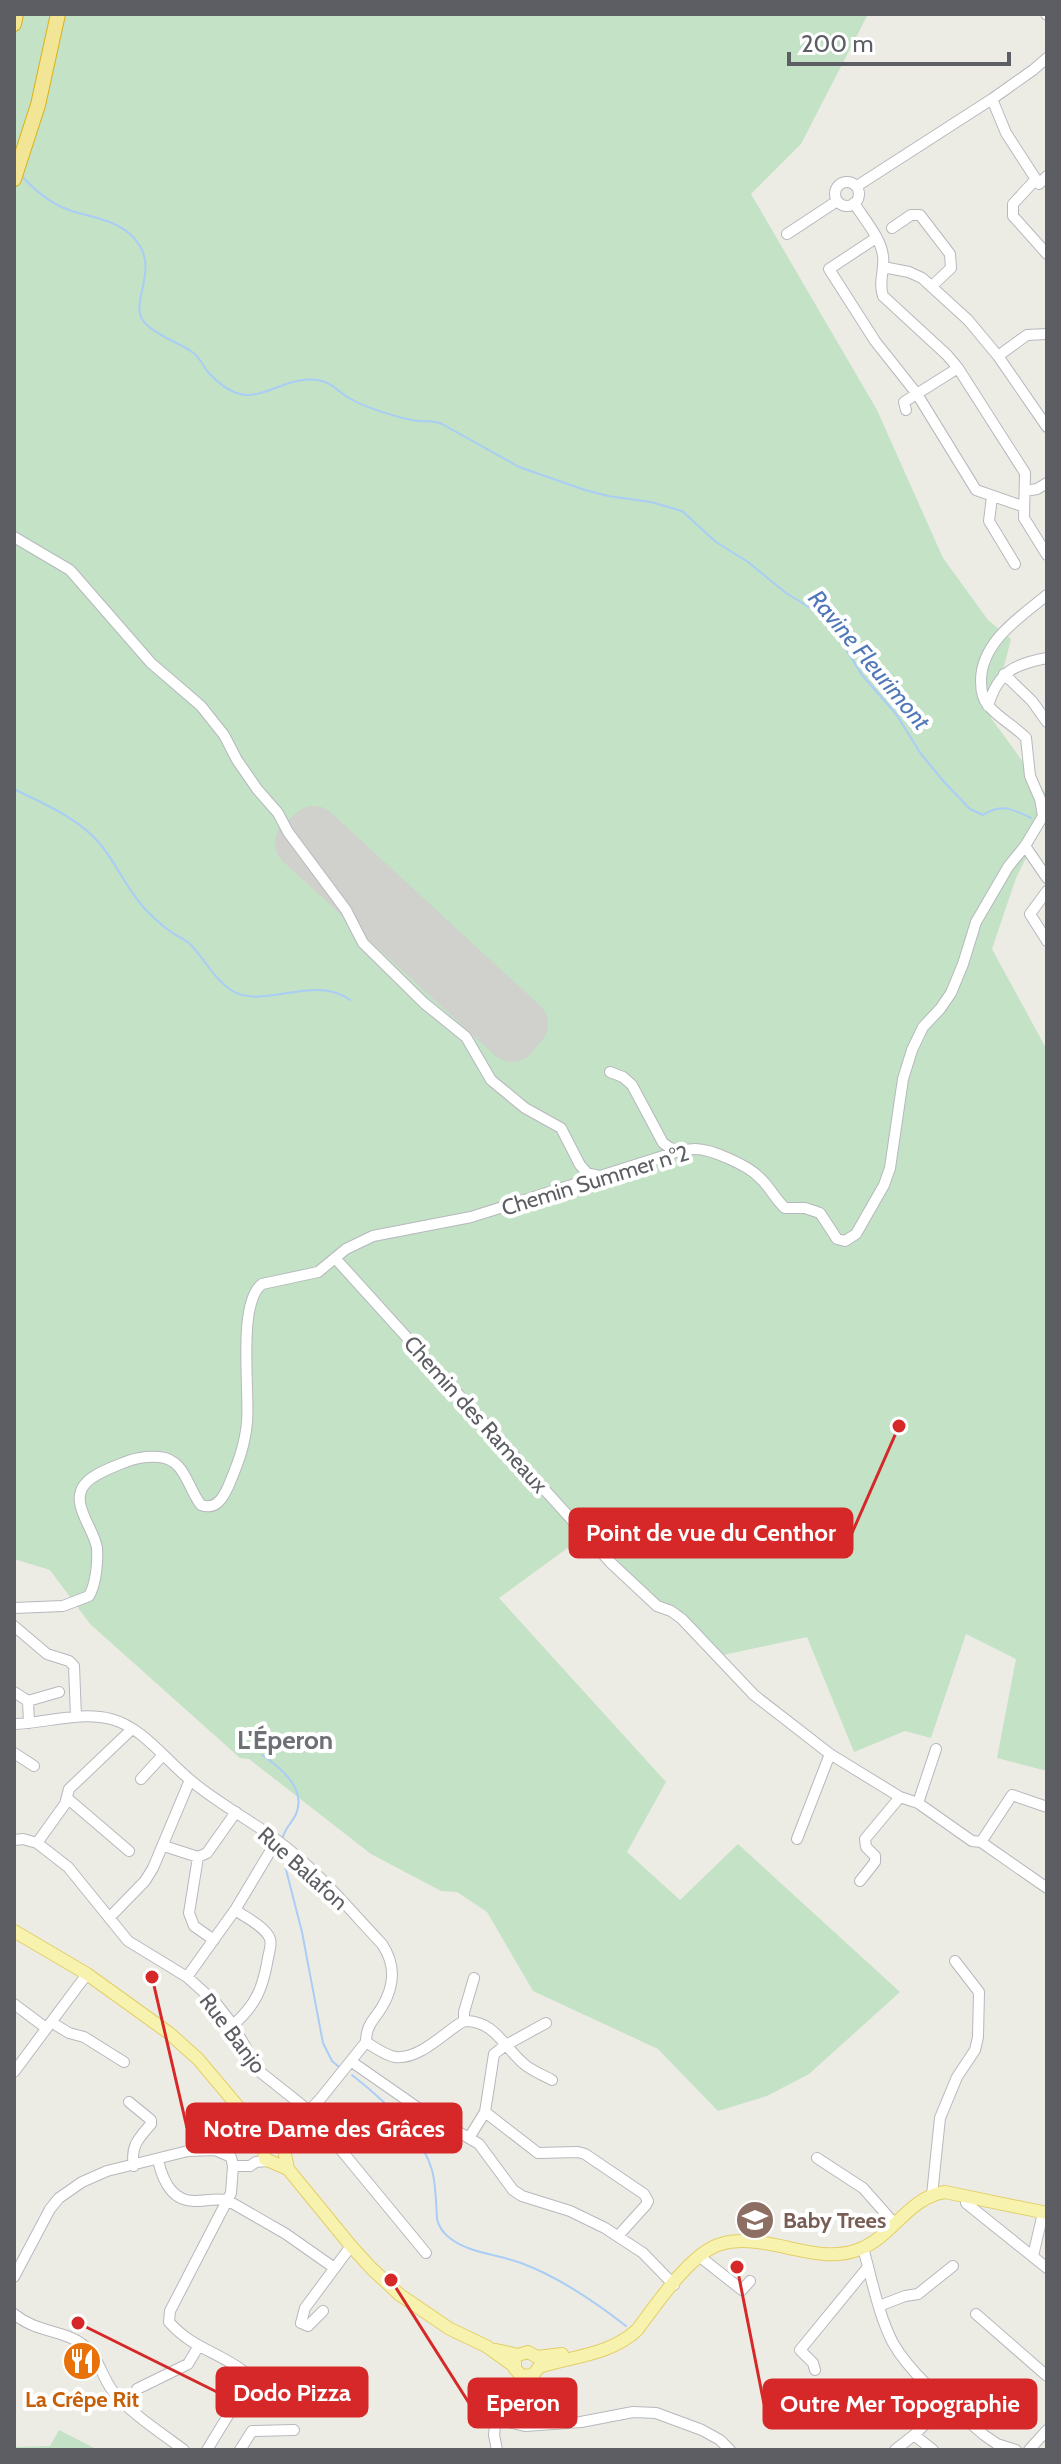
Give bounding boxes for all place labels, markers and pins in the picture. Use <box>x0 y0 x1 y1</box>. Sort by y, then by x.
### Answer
callout: Point de vue du Centhor <box>570 1509 852 1557</box>
callout: Notre Dame des Grâces <box>187 2104 461 2152</box>
school or university icon: Baby Trees <box>734 2199 776 2241</box>
place label: Baby Trees <box>783 2207 886 2234</box>
restaurant icon: La Crêpe Rit <box>61 2340 103 2382</box>
callout: Dodo Pizza <box>217 2368 367 2416</box>
callout: Eperon <box>469 2379 576 2427</box>
callout: Outre Mer Topographie <box>764 2380 1036 2428</box>
place label: La Crêpe Rit <box>25 2386 139 2413</box>

